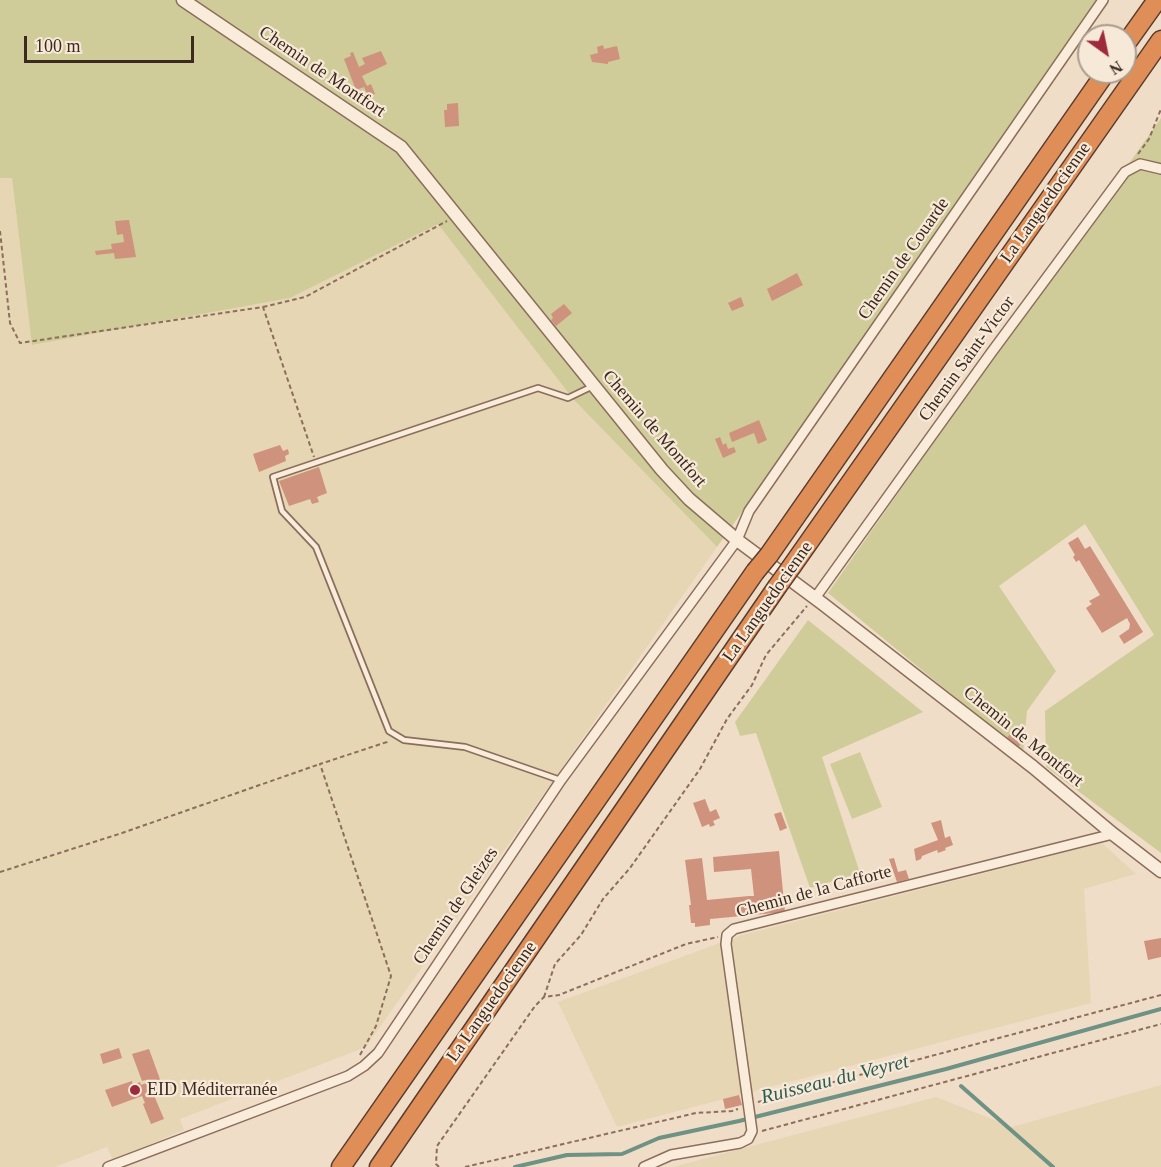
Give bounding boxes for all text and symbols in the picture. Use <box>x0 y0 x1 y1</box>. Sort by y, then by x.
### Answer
street label: Chemin de Montfort <box>255 22 389 122</box>
scale bar <box>27 24 196 62</box>
north arrow <box>1077 24 1137 84</box>
text: 100 m <box>35 36 81 56</box>
text: N <box>1107 58 1125 78</box>
street label: La Languedocienne <box>996 138 1096 268</box>
street label: Chemin de Couarde <box>854 194 954 324</box>
street label: Chemin Saint-Victor <box>914 292 1020 426</box>
street label: Chemin de Montfort <box>597 366 711 492</box>
street label: La Languedocienne <box>718 537 818 667</box>
street label: Chemin de Montfort <box>959 682 1087 792</box>
street label: Chemin de Gleizes <box>409 843 503 969</box>
street label: Chemin de la Cafforte <box>734 861 894 923</box>
street label: La Languedocienne <box>442 937 542 1067</box>
water label: Ruisseau du Veyret <box>759 1050 911 1110</box>
place label: EID Méditerranée <box>147 1079 277 1101</box>
marker: EID Méditerranée <box>128 1083 142 1097</box>

